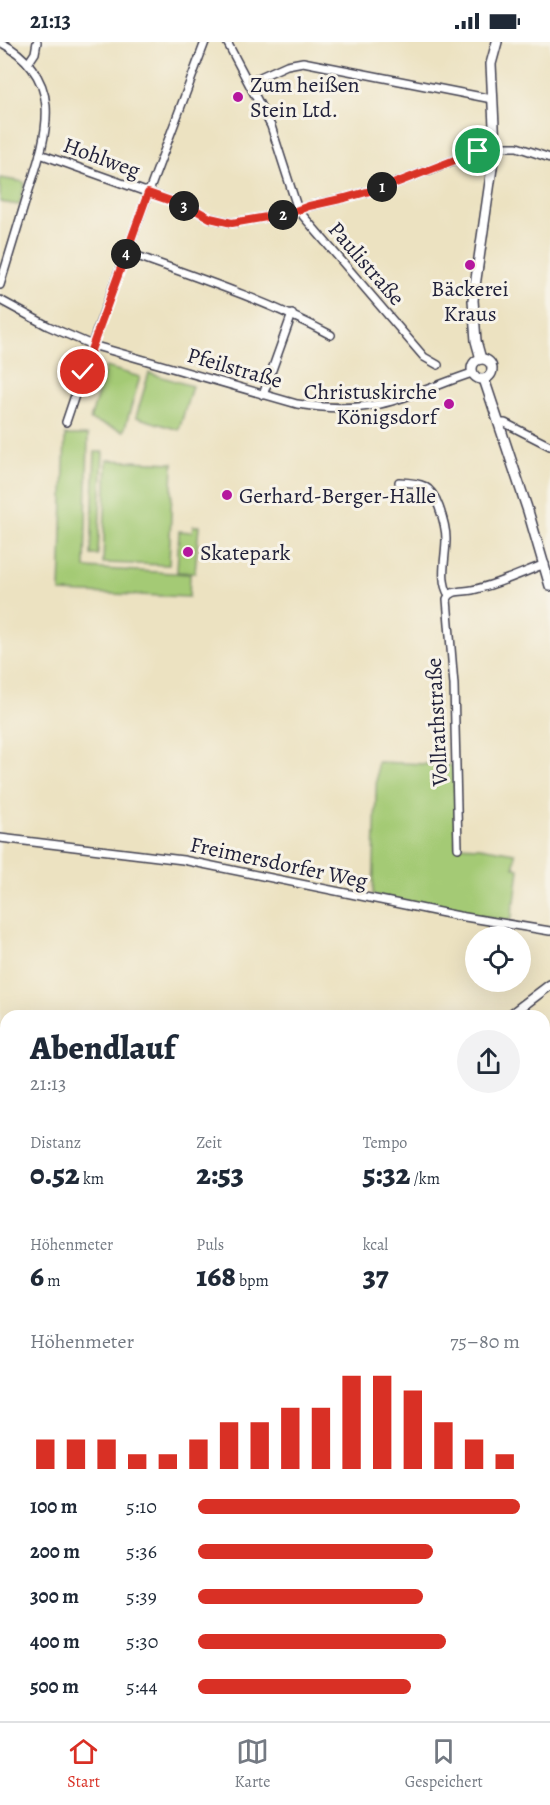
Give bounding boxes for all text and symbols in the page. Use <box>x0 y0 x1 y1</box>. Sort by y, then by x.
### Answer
text: 21:13 <box>30 6 71 36</box>
place label: Zum heißen Stein Ltd. <box>250 70 360 125</box>
marker: Zum heißen Stein Ltd. <box>231 90 245 104</box>
pin <box>452 125 503 176</box>
street label: Hohlweg <box>59 130 144 186</box>
icon: arrive <box>461 134 494 167</box>
pin: 1 <box>367 172 397 202</box>
text: 1 <box>379 176 385 198</box>
pin: 3 <box>169 191 199 221</box>
text: 3 <box>181 195 187 217</box>
pin: 2 <box>268 200 298 230</box>
text: 2 <box>279 204 287 226</box>
street label: Paulistraße <box>321 215 411 312</box>
pin: 4 <box>111 239 141 269</box>
text: 4 <box>122 243 130 265</box>
marker: Bäckerei Kraus <box>463 258 477 272</box>
place label: Bäckerei Kraus <box>431 274 509 329</box>
street label: Pfeilstraße <box>184 340 286 396</box>
pin <box>57 346 108 397</box>
icon: check <box>66 355 99 388</box>
place label: Christuskirche Königsdorf <box>304 377 440 432</box>
marker: Christuskirche Königsdorf <box>442 397 456 411</box>
place label: Gerhard-Berger-Halle <box>239 481 436 511</box>
marker: Gerhard-Berger-Halle <box>220 488 234 502</box>
place label: Skatepark <box>200 538 291 568</box>
marker: Skatepark <box>181 545 195 559</box>
street label: Vollrathstraße <box>419 657 455 788</box>
street label: Freimersdorfer Weg <box>187 830 370 896</box>
map controls <box>465 926 531 992</box>
button: locate <box>465 926 531 992</box>
text: Abendlauf <box>30 1025 175 1070</box>
button: share <box>457 1030 520 1093</box>
text: 21:13 <box>30 1070 66 1097</box>
text: Distanz <box>30 1132 81 1154</box>
text: Zeit <box>196 1132 222 1154</box>
text: Tempo <box>363 1132 407 1154</box>
text: 0.52 <box>30 1154 80 1194</box>
text: 2:53 <box>196 1154 244 1194</box>
text: 5:32 <box>363 1154 410 1194</box>
text: km <box>80 1168 104 1190</box>
text: /km <box>410 1168 440 1190</box>
text: Höhenmeter <box>30 1234 113 1256</box>
text: Puls <box>196 1234 224 1256</box>
text: kcal <box>363 1234 388 1256</box>
text: 6 <box>30 1256 44 1296</box>
text: 168 <box>196 1256 236 1296</box>
text: 37 <box>363 1256 389 1296</box>
text: m <box>44 1270 61 1292</box>
text: bpm <box>236 1270 269 1292</box>
text: Höhenmeter <box>30 1328 134 1355</box>
text: 75–80 m <box>450 1328 520 1355</box>
text: 100 m <box>30 1493 78 1520</box>
text: 5:10 <box>126 1493 157 1520</box>
text: 200 m <box>30 1538 80 1565</box>
text: 5:36 <box>126 1538 157 1565</box>
text: 300 m <box>30 1583 79 1610</box>
text: 5:39 <box>126 1583 157 1610</box>
text: 400 m <box>30 1628 80 1655</box>
text: 5:30 <box>126 1628 158 1655</box>
text: 500 m <box>30 1673 79 1700</box>
text: 5:44 <box>126 1673 157 1700</box>
tab: Start <box>67 1735 100 1793</box>
tab: Karte <box>235 1735 270 1793</box>
tab: Gespeichert <box>405 1735 483 1793</box>

